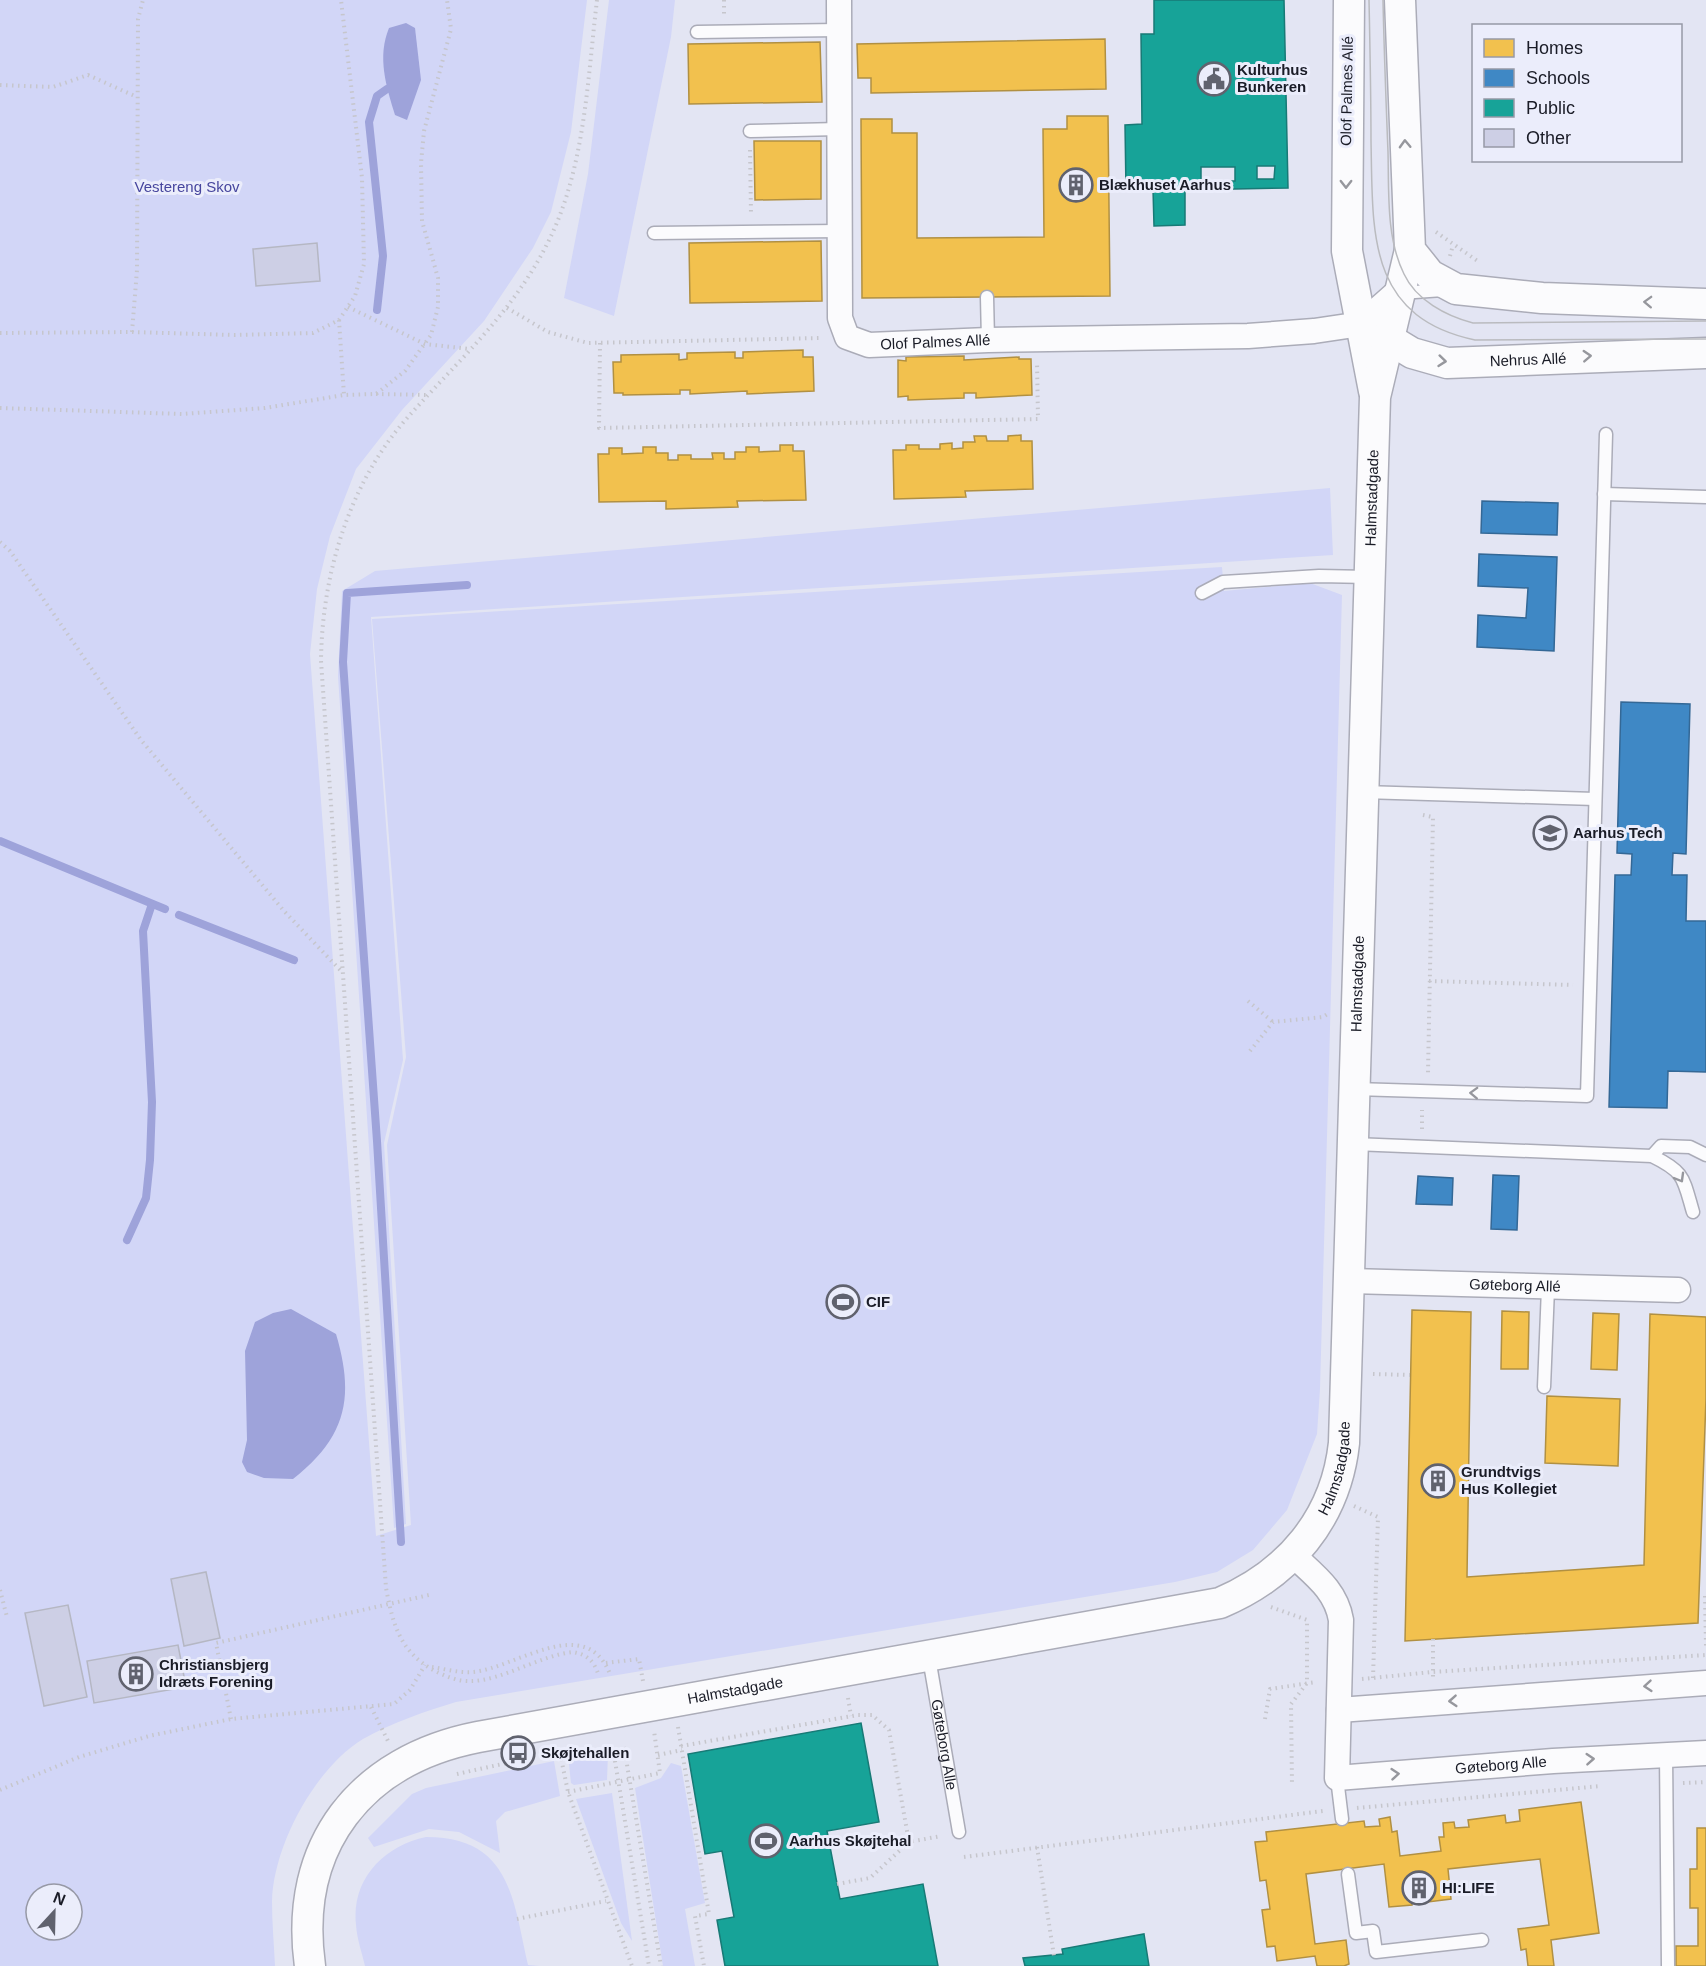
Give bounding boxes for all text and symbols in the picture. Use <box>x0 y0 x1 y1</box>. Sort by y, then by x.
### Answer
legend <box>1472 24 1682 162</box>
street label: Olof Palmes Allé <box>1337 36 1356 146</box>
text: Homes <box>1526 38 1583 58</box>
public building icon: Kulturhus Bunkeren <box>1196 61 1232 97</box>
place label: Kulturhus Bunkeren <box>1237 61 1308 95</box>
text: Schools <box>1526 68 1590 88</box>
text: Public <box>1526 98 1575 118</box>
text: Other <box>1526 128 1571 148</box>
one-way arrow <box>1399 139 1411 148</box>
building icon: Blækhuset Aarhus <box>1058 167 1094 203</box>
place label: Blækhuset Aarhus <box>1099 176 1231 193</box>
park label: Vestereng Skov <box>134 178 240 195</box>
one-way arrow <box>1340 180 1352 189</box>
one-way arrow <box>1643 296 1652 309</box>
street label: Olof Palmes Allé <box>880 331 991 353</box>
street label: Nehrus Allé <box>1489 349 1567 369</box>
one-way arrow <box>1583 350 1592 363</box>
one-way arrow <box>1438 355 1447 367</box>
street label: Halmstadgade <box>1362 449 1381 547</box>
school or university icon: Aarhus Tech <box>1532 815 1568 851</box>
place label: Aarhus Tech <box>1573 824 1663 841</box>
street label: Halmstadgade <box>1347 935 1367 1032</box>
one-way arrow <box>1469 1086 1478 1099</box>
one-way arrow <box>1673 1172 1684 1182</box>
street label: Gøteborg Allé <box>1469 1275 1561 1295</box>
sports icon: CIF <box>825 1284 861 1320</box>
place label: CIF <box>866 1293 890 1310</box>
street label: Halmstadgade <box>1314 1421 1353 1518</box>
building icon: Grundtvigs Hus Kollegiet <box>1420 1463 1456 1499</box>
place label: Grundtvigs Hus Kollegiet <box>1461 1463 1557 1497</box>
building icon: Christiansbjerg Idræts Forening <box>118 1656 154 1692</box>
place label: Christiansbjerg Idræts Forening <box>159 1656 273 1690</box>
street label: Halmstadgade <box>686 1673 784 1707</box>
one-way arrow <box>1643 1679 1652 1692</box>
one-way arrow <box>1449 1694 1458 1707</box>
street label: Gøteborg Alle <box>928 1698 961 1791</box>
bus stop icon: Skøjtehallen <box>500 1735 536 1771</box>
place label: Skøjtehallen <box>541 1744 629 1761</box>
street label: Gøteborg Alle <box>1454 1753 1547 1777</box>
one-way arrow <box>1585 1753 1594 1766</box>
one-way arrow <box>1391 1767 1400 1780</box>
sports icon: Aarhus Skøjtehal <box>748 1823 784 1859</box>
place label: Aarhus Skøjtehal <box>789 1832 912 1849</box>
building icon: HI:LIFE <box>1401 1870 1437 1906</box>
place label: HI:LIFE <box>1442 1879 1495 1896</box>
north arrow <box>24 1882 84 1942</box>
text: N <box>51 1889 68 1909</box>

